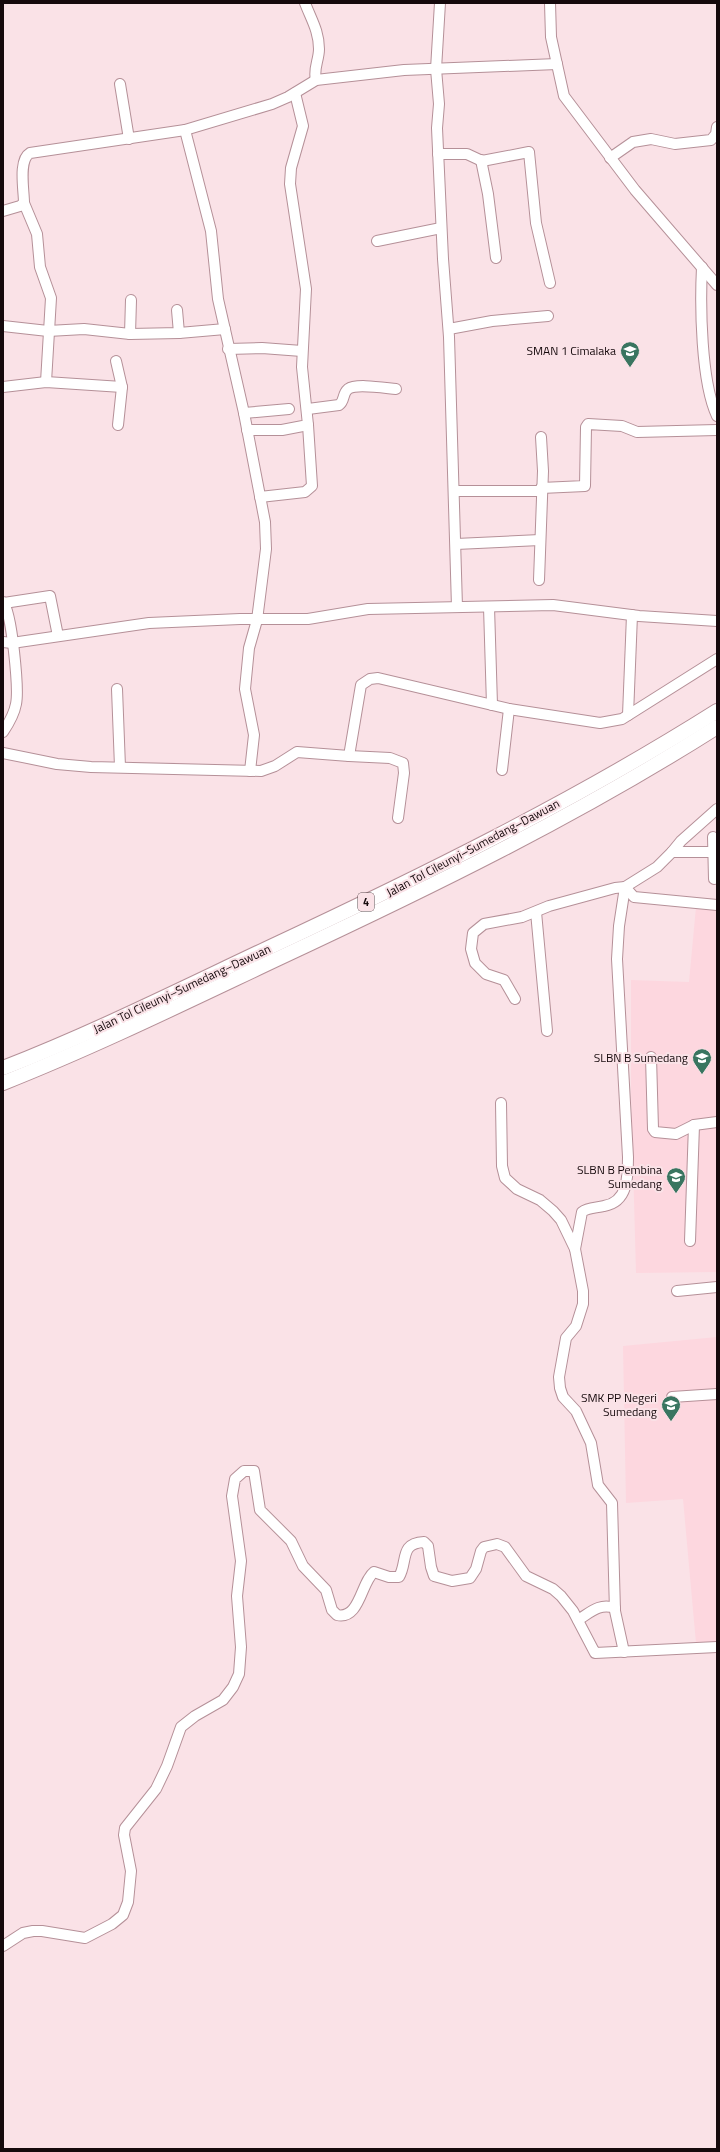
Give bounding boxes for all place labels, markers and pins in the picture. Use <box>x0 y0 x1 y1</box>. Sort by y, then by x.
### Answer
school or university icon: SMAN 1 Cimalaka <box>619 340 641 368</box>
place label: SMAN 1 Cimalaka <box>526 341 616 360</box>
school or university icon: SLBN B Sumedang <box>691 1047 713 1075</box>
place label: SLBN B Sumedang <box>594 1048 688 1067</box>
place label: SLBN B Pembina Sumedang <box>577 1160 662 1193</box>
school or university icon: SLBN B Pembina Sumedang <box>665 1166 687 1194</box>
place label: SMK PP Negeri Sumedang <box>581 1388 657 1421</box>
school or university icon: SMK PP Negeri Sumedang <box>660 1394 682 1422</box>

